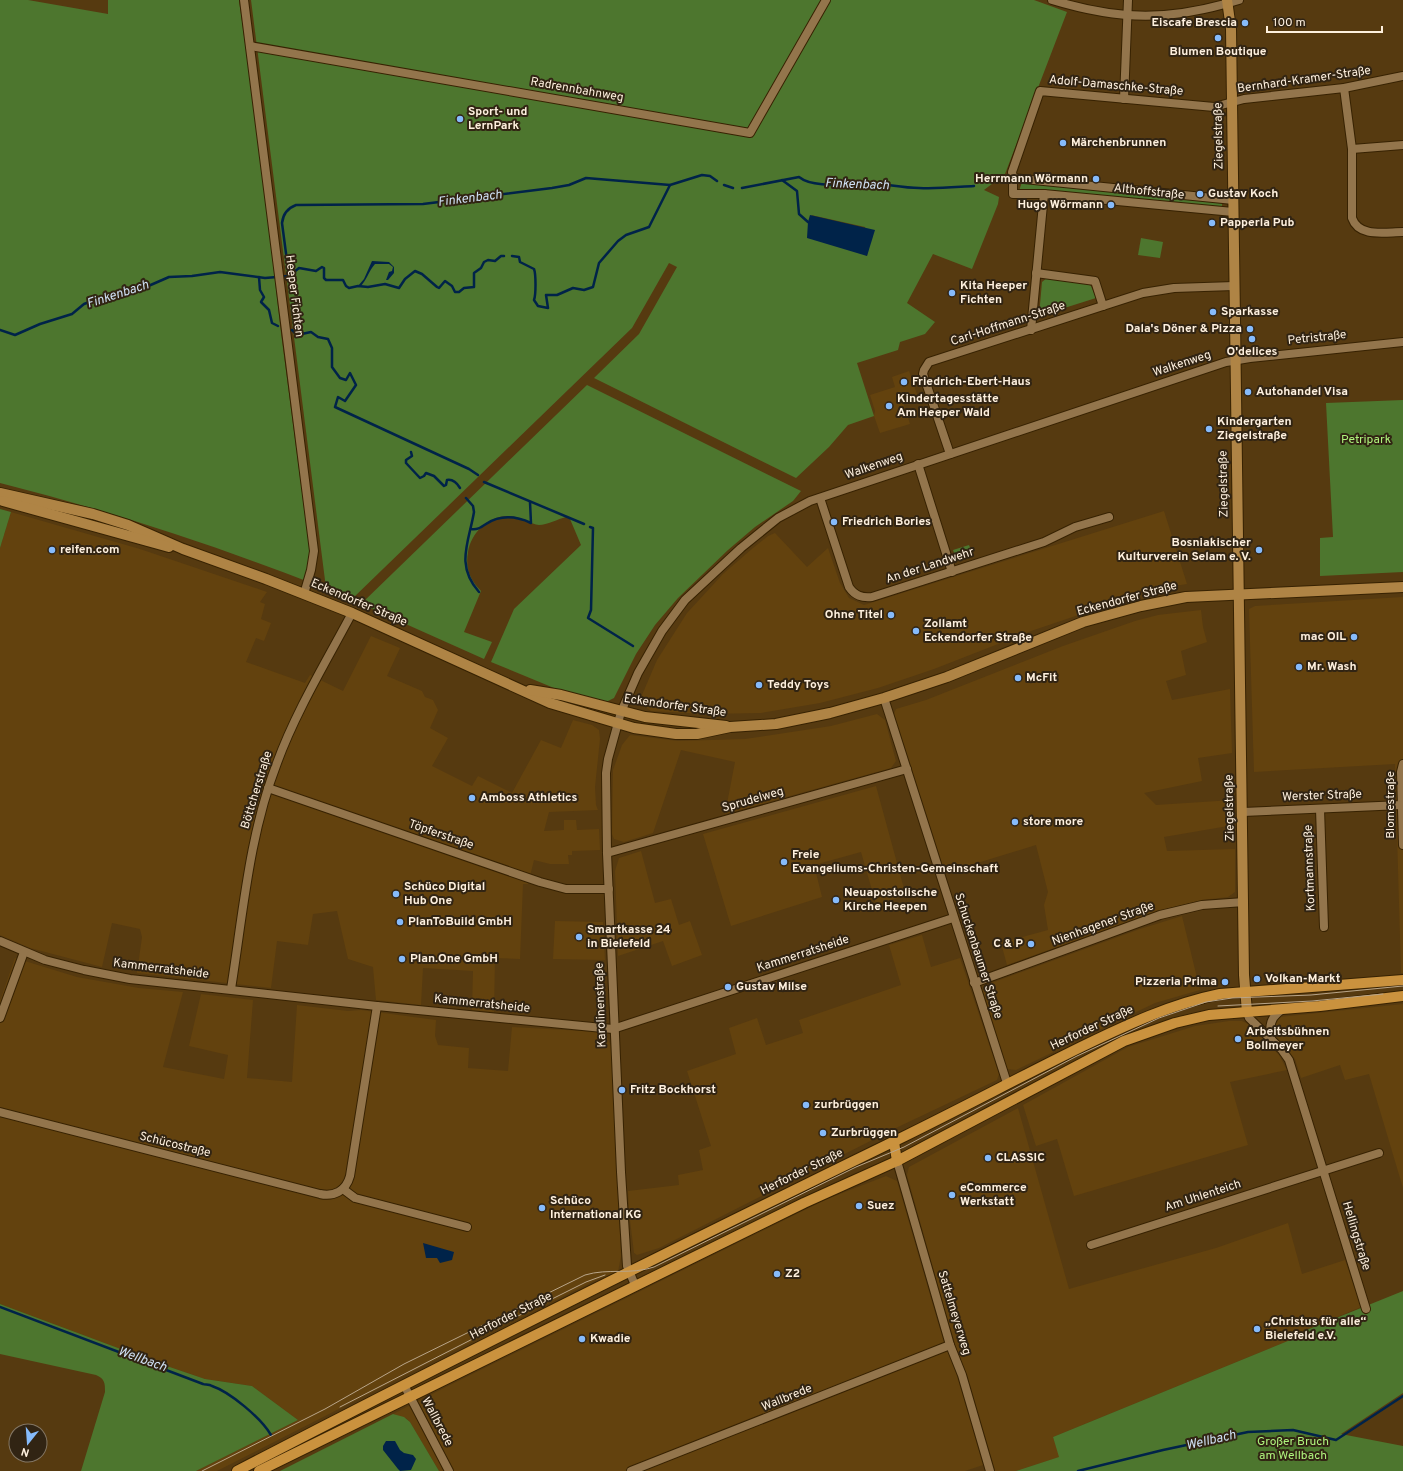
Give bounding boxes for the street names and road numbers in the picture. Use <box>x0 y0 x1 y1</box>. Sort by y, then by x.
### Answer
street label: Bernhard-Kramer-Straße <box>1236 63 1372 97</box>
street label: Adolf-Damaschke-Straße <box>1048 72 1184 100</box>
street label: Radrennbahnweg <box>529 74 625 106</box>
street label: Ziegelstraße <box>1210 102 1228 170</box>
street label: Althoffstraße <box>1113 180 1185 204</box>
street label: Heeper Fichten <box>281 254 307 338</box>
street label: Carl-Hoffmann-Straße <box>949 298 1067 350</box>
street label: Petristraße <box>1287 327 1347 349</box>
street label: Walkenweg <box>1151 347 1213 381</box>
street label: Walkenweg <box>843 449 905 483</box>
street label: Ziegelstraße <box>1215 450 1233 518</box>
street label: An der Landwehr <box>884 544 976 588</box>
street label: Eckendorfer Straße <box>308 575 410 631</box>
street label: Eckendorfer Straße <box>1075 578 1179 620</box>
street label: Eckendorfer Straße <box>623 691 727 721</box>
street label: Böttcherstraße <box>238 749 276 831</box>
street label: Blomestraße <box>1383 771 1399 839</box>
street label: Ziegelstraße <box>1221 774 1239 842</box>
street label: Sprudelweg <box>720 784 786 816</box>
street label: Werster Straße <box>1282 787 1362 805</box>
street label: Töpferstraße <box>406 816 476 854</box>
street label: Kortmannstraße <box>1300 824 1320 912</box>
street label: Schuckenbaumer Straße <box>950 891 1006 1021</box>
street label: Nienhagener Straße <box>1050 898 1156 950</box>
street label: Kammerratsheide <box>755 932 851 976</box>
street label: Kammerratsheide <box>112 955 210 983</box>
street label: Karolinenstraße <box>592 962 610 1048</box>
street label: Kammerratsheide <box>433 991 531 1017</box>
street label: Herforder Straße <box>1048 1002 1136 1054</box>
street label: Schücostraße <box>138 1128 212 1162</box>
street label: Herforder Straße <box>758 1145 846 1199</box>
street label: Am Uhlenteich <box>1163 1176 1243 1216</box>
street label: Hellingstraße <box>1338 1200 1374 1272</box>
street label: Sattelmeyerweg <box>934 1269 974 1357</box>
street label: Herforder Straße <box>467 1288 555 1344</box>
street label: Wallbrede <box>759 1381 815 1415</box>
street label: Wallbrede <box>417 1395 457 1449</box>

